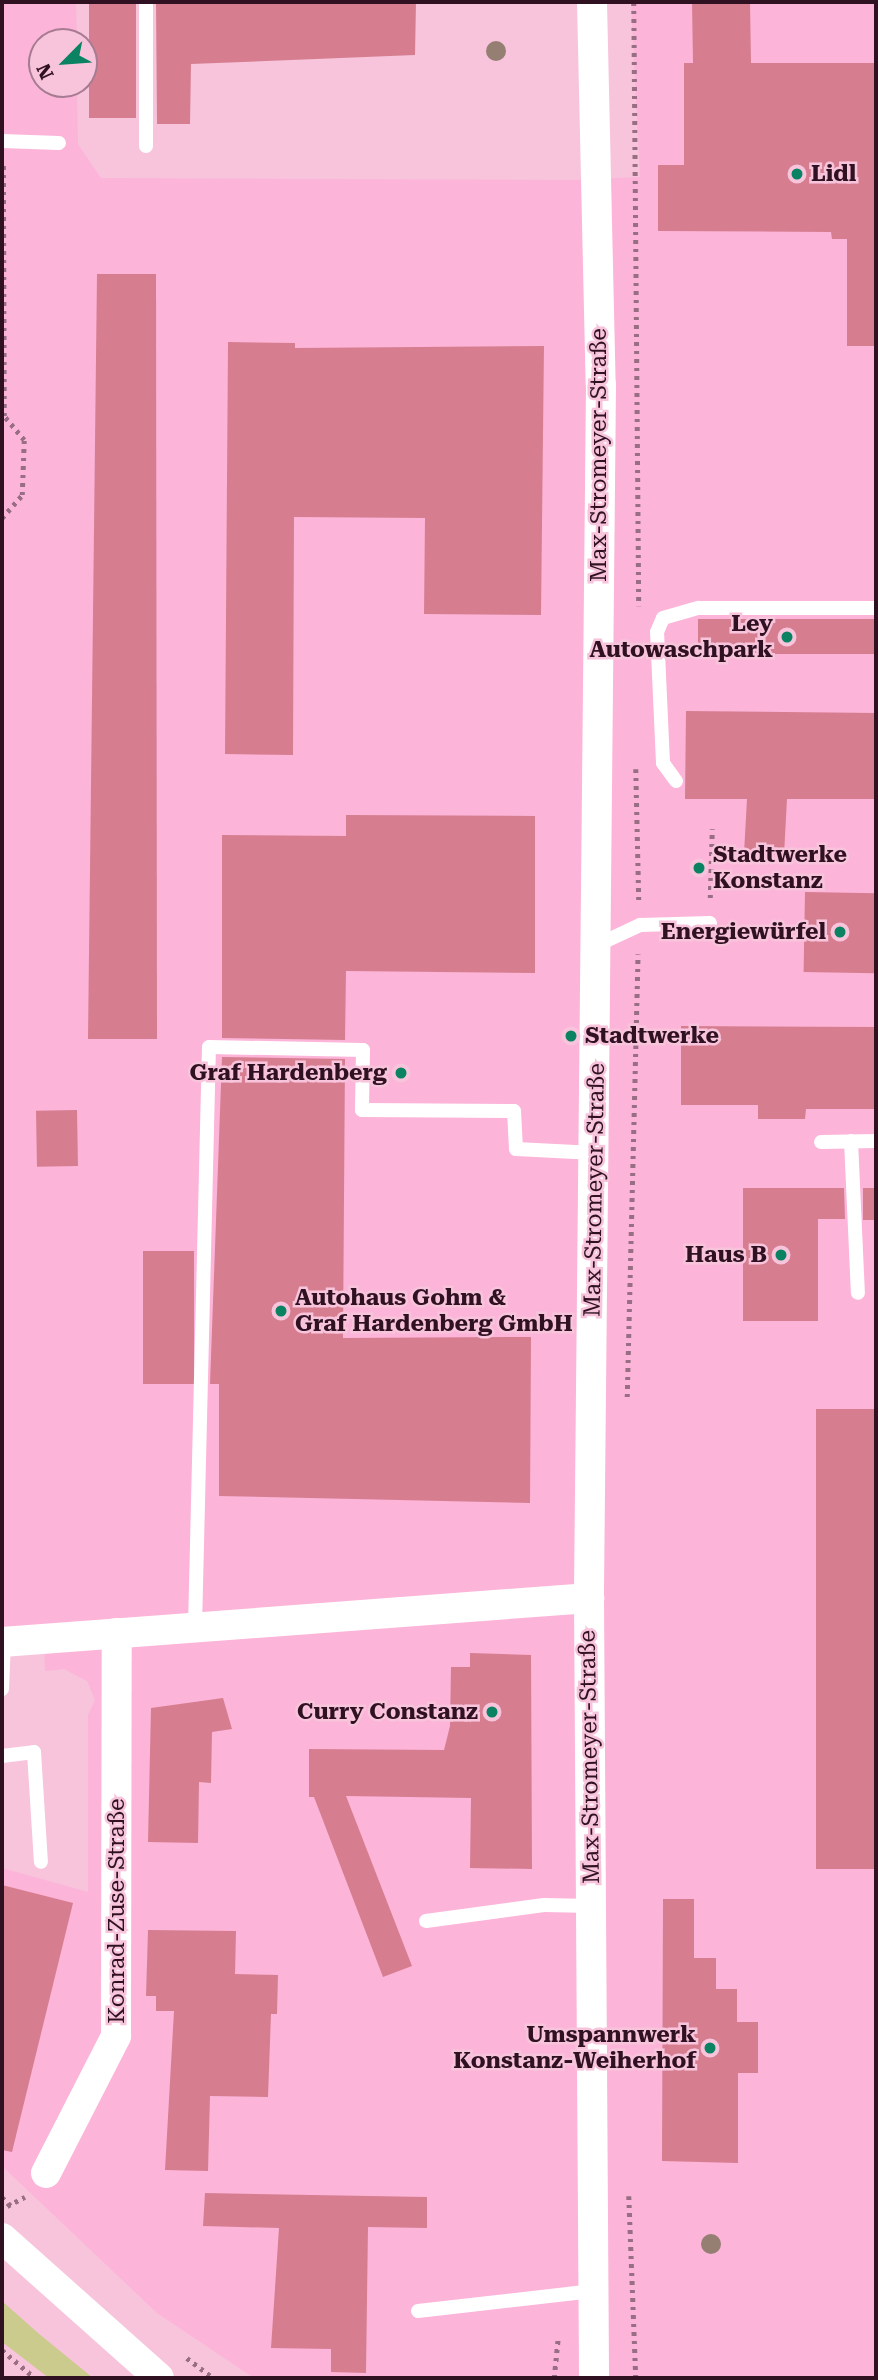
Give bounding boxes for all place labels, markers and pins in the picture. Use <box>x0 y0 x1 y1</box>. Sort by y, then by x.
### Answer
place label: Lidl <box>811 160 856 188</box>
marker: Lidl <box>789 166 805 182</box>
place label: Ley Autowaschpark <box>590 610 773 664</box>
marker: Ley Autowaschpark <box>779 629 795 645</box>
place label: Stadtwerke Konstanz <box>713 841 847 895</box>
marker: Stadtwerke Konstanz <box>691 860 707 876</box>
place label: Energiewürfel <box>661 918 826 946</box>
marker: Energiewürfel <box>832 924 848 940</box>
place label: Stadtwerke <box>585 1022 719 1050</box>
marker: Stadtwerke <box>563 1028 579 1044</box>
place label: Graf Hardenberg <box>189 1059 387 1087</box>
marker: Graf Hardenberg <box>393 1065 409 1081</box>
place label: Haus B <box>685 1241 767 1269</box>
marker: Haus B <box>773 1247 789 1263</box>
place label: Autohaus Gohm & Graf Hardenberg GmbH <box>295 1284 573 1338</box>
marker: Autohaus Gohm & Graf Hardenberg GmbH <box>273 1303 289 1319</box>
place label: Curry Constanz <box>297 1698 478 1726</box>
marker: Curry Constanz <box>484 1704 500 1720</box>
place label: Umspannwerk Konstanz-Weiherhof <box>453 2021 696 2075</box>
marker: Umspannwerk Konstanz-Weiherhof <box>702 2040 718 2056</box>

